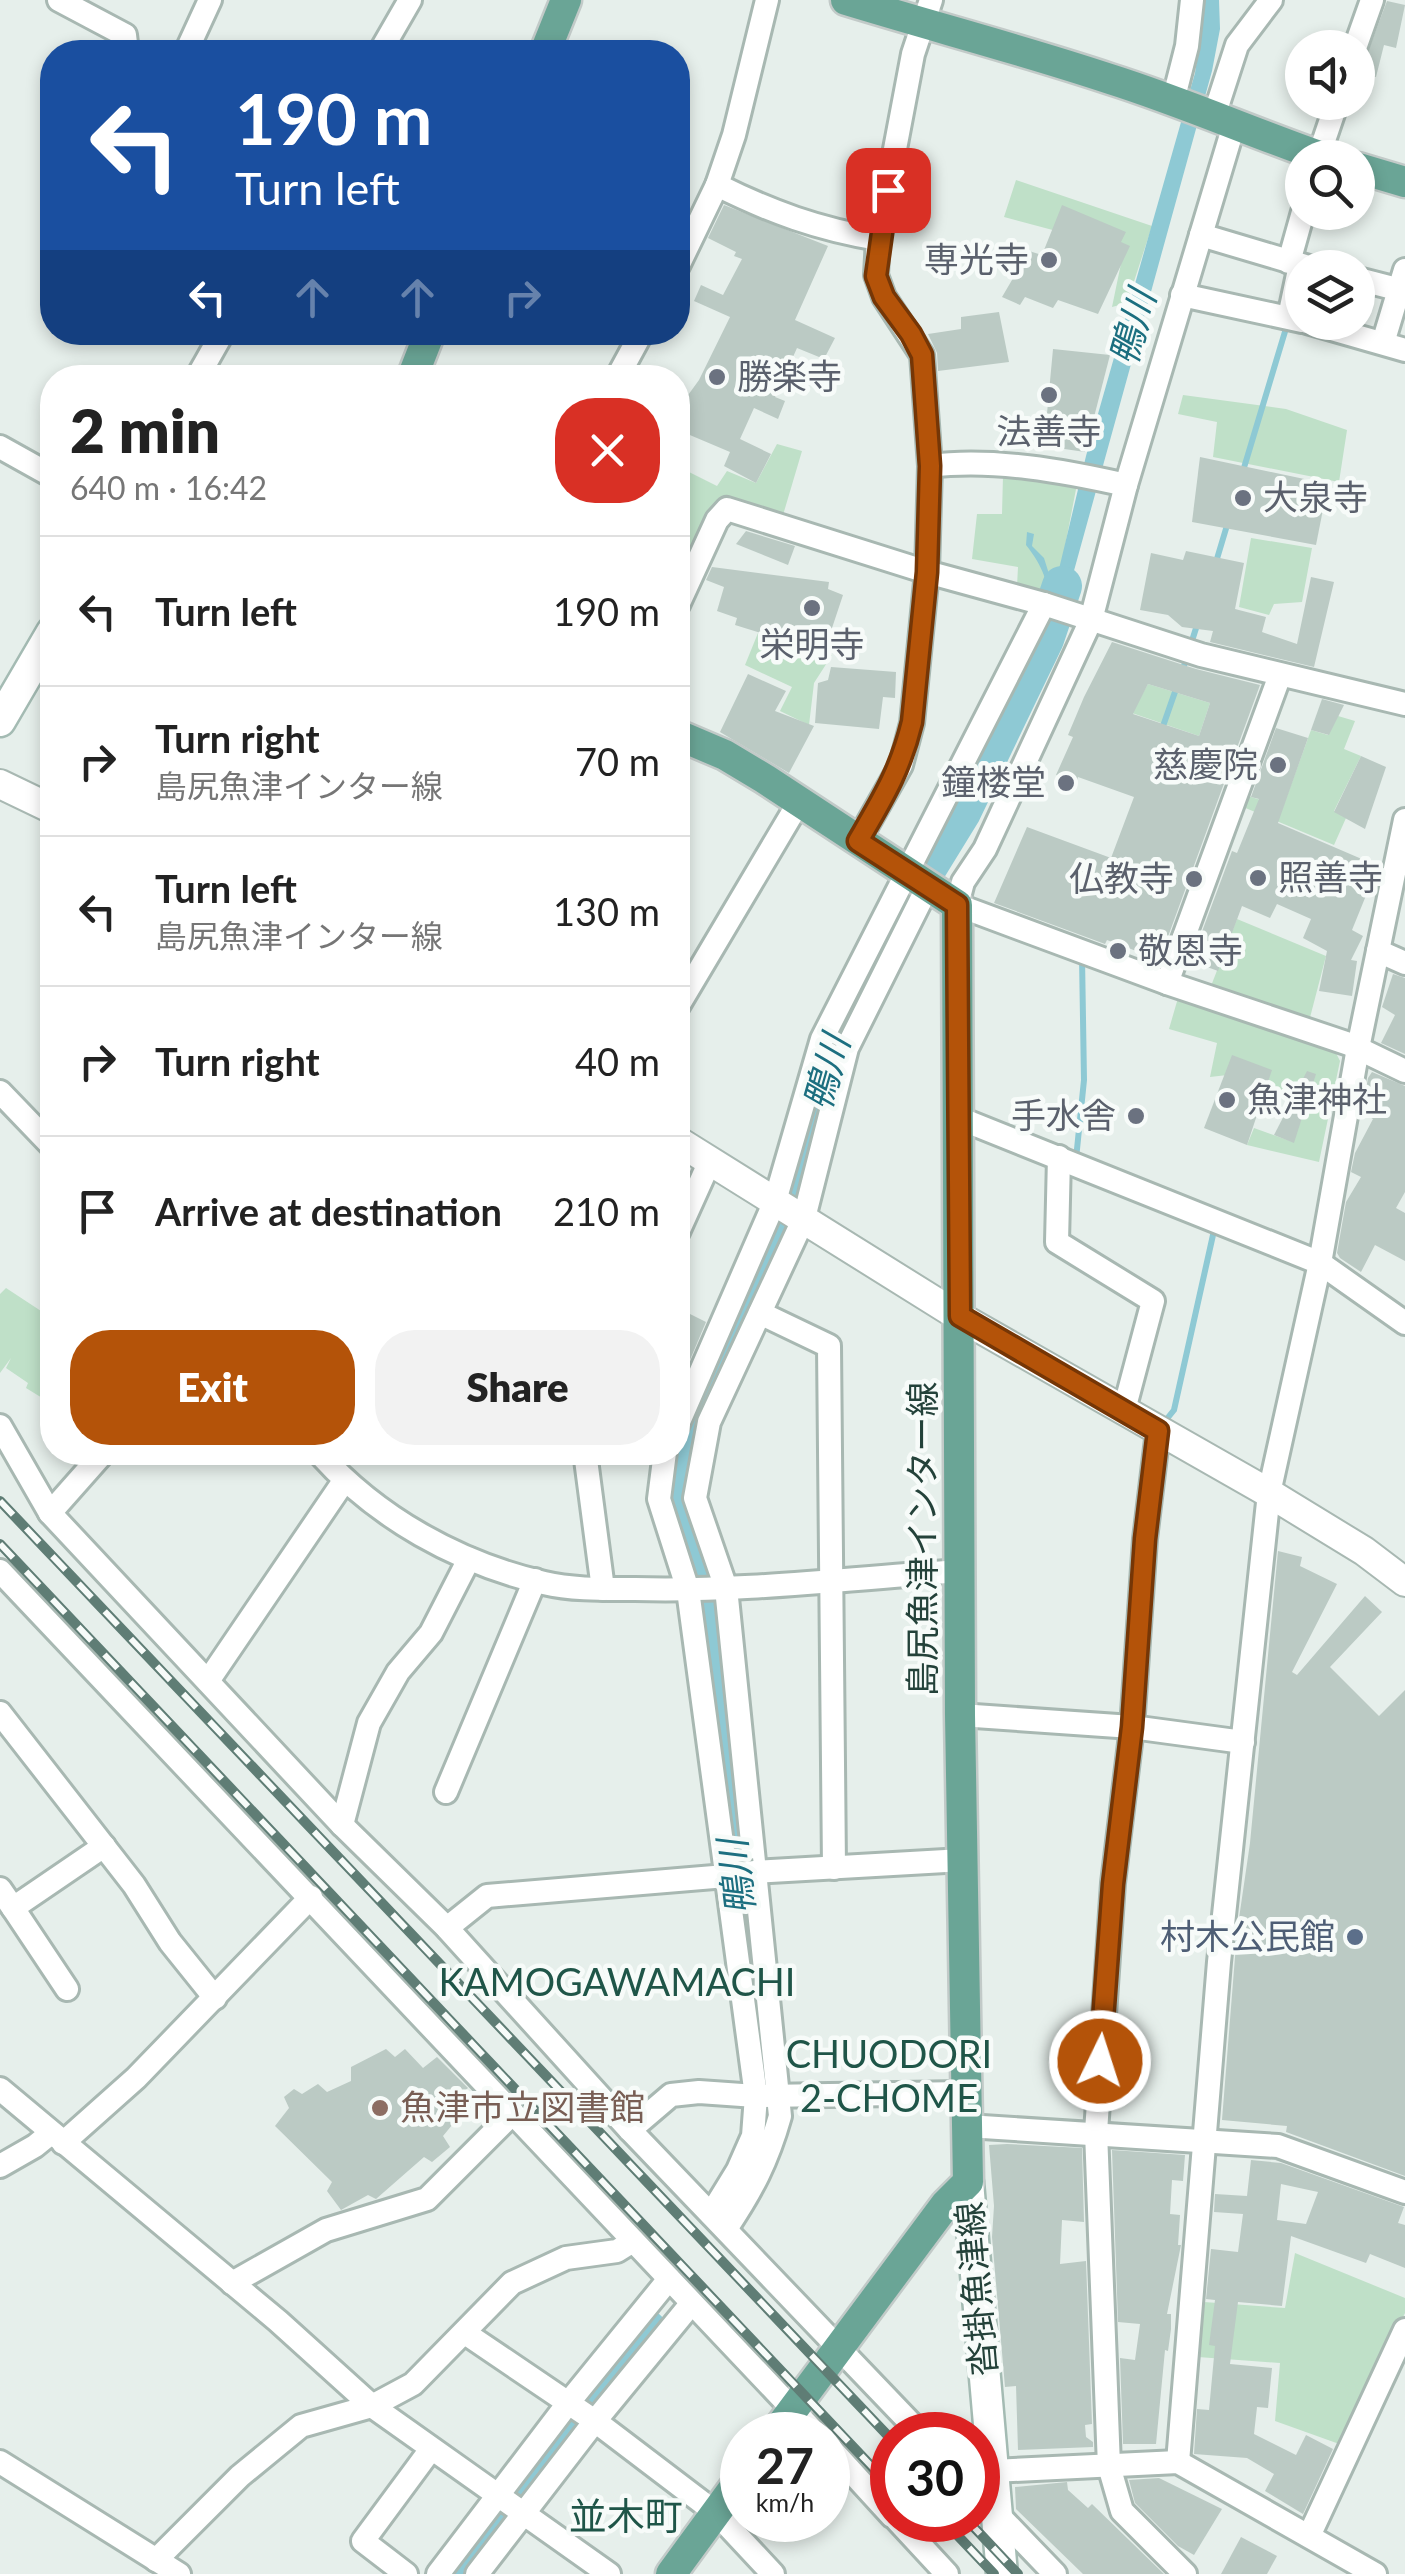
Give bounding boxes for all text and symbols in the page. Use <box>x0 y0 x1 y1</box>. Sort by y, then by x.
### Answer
map controls <box>1285 30 1375 340</box>
button: sound <box>1285 30 1375 120</box>
text: 190 m <box>235 76 432 160</box>
icon: left <box>70 80 200 210</box>
button: search <box>1285 140 1375 230</box>
pin <box>846 148 931 233</box>
text: Turn left <box>235 161 400 215</box>
icon: arrive <box>861 163 916 218</box>
place label: 専光寺 <box>924 237 1029 279</box>
marker: 専光寺 <box>1038 249 1060 271</box>
button: layers <box>1285 250 1375 340</box>
icon: left <box>180 270 235 325</box>
icon: ahead <box>285 270 340 325</box>
icon: ahead <box>390 270 445 325</box>
icon: right <box>495 270 550 325</box>
water label: 鴨川 <box>1098 281 1165 370</box>
place label: 勝楽寺 <box>737 354 842 396</box>
marker: 勝楽寺 <box>706 366 728 388</box>
marker: 法善寺 <box>1038 384 1060 406</box>
text: 2 min <box>70 394 220 466</box>
button: close <box>555 398 660 503</box>
place label: 法善寺 <box>996 409 1102 451</box>
text: 640 m · 16:42 <box>70 468 267 507</box>
place label: 大泉寺 <box>1263 475 1368 517</box>
marker: 大泉寺 <box>1232 487 1254 509</box>
icon: left <box>70 584 125 639</box>
text: Turn left <box>155 588 297 634</box>
text: 190 m <box>553 588 660 634</box>
marker: 栄明寺 <box>801 597 823 619</box>
place label: 栄明寺 <box>759 622 865 664</box>
text: Turn right <box>155 715 320 761</box>
icon: right <box>70 734 125 789</box>
text: 70 m <box>575 738 660 784</box>
place label: 慈慶院 <box>1153 742 1258 784</box>
marker: 慈慶院 <box>1267 754 1289 776</box>
place label: 鐘楼堂 <box>941 760 1046 802</box>
text: 島尻魚津インター線 <box>155 766 443 805</box>
marker: 鐘楼堂 <box>1055 772 1077 794</box>
place label: 照善寺 <box>1278 855 1383 897</box>
place label: 仏教寺 <box>1069 856 1174 898</box>
text: Turn left <box>155 865 297 911</box>
marker: 照善寺 <box>1247 867 1269 889</box>
marker: 仏教寺 <box>1183 868 1205 890</box>
icon: left <box>70 884 125 939</box>
text: 130 m <box>553 888 660 934</box>
text: 島尻魚津インター線 <box>155 916 443 955</box>
place label: 敬恩寺 <box>1138 928 1243 970</box>
marker: 敬恩寺 <box>1107 940 1129 962</box>
water label: 鴨川 <box>792 1026 859 1115</box>
icon: right <box>70 1034 125 1089</box>
text: Turn right <box>155 1038 320 1084</box>
text: 40 m <box>575 1038 660 1084</box>
place label: 魚津神社 <box>1247 1077 1387 1119</box>
marker: 魚津神社 <box>1216 1089 1238 1111</box>
place label: 手水舎 <box>1011 1093 1116 1135</box>
marker: 手水舎 <box>1125 1105 1147 1127</box>
icon: arrive <box>70 1184 125 1239</box>
text: Arrive at destination <box>155 1188 502 1234</box>
text: 210 m <box>553 1188 660 1234</box>
button: Exit <box>70 1330 355 1445</box>
button: Share <box>375 1330 660 1445</box>
street label: 島尻魚津インター線 <box>900 1381 942 1697</box>
water label: 鴨川 <box>707 1833 762 1918</box>
place label: 村木公民館 <box>1160 1914 1335 1956</box>
marker: 村木公民館 <box>1344 1926 1366 1948</box>
district label: KAMOGAWAMACHI <box>438 1958 796 2004</box>
position arrow <box>1048 2009 1152 2113</box>
district label: CHUODORI 2-CHOME <box>786 2030 992 2120</box>
place label: 魚津市立図書館 <box>400 2085 645 2127</box>
marker: 魚津市立図書館 <box>369 2097 391 2119</box>
street label: 沓掛魚津線 <box>946 2200 1004 2378</box>
speed limit sign: 30 <box>870 2412 1000 2542</box>
text: 27 <box>756 2435 814 2495</box>
text: km/h <box>756 2487 814 2517</box>
district label: 並木町 <box>569 2492 683 2538</box>

